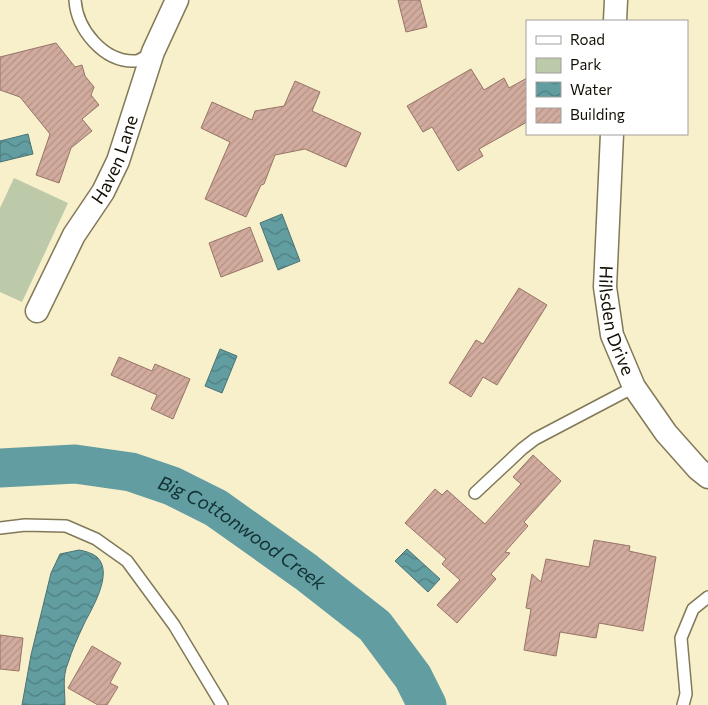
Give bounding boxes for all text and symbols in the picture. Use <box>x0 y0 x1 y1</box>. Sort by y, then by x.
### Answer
legend <box>526 20 688 135</box>
text: Road <box>570 30 605 48</box>
text: Park <box>570 55 601 73</box>
text: Water <box>570 80 612 98</box>
text: Building <box>570 105 625 123</box>
street label: Haven Lane <box>86 112 142 208</box>
street label: Hillsden Drive <box>595 265 640 378</box>
water label: Big Cottonwood Creek <box>155 470 331 595</box>

